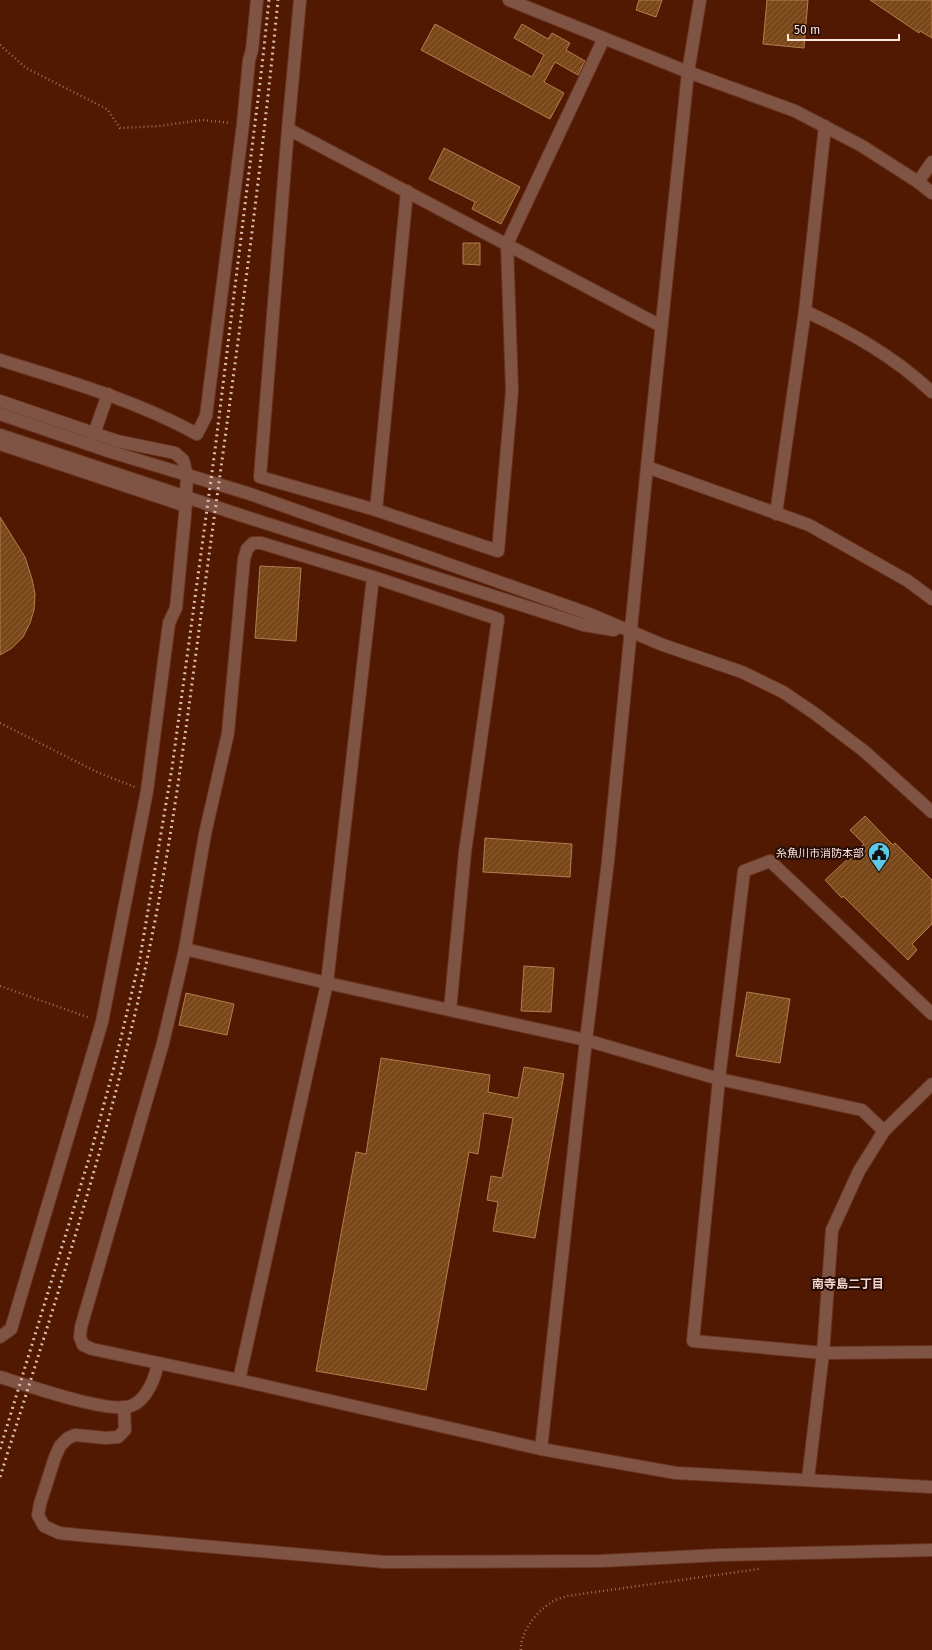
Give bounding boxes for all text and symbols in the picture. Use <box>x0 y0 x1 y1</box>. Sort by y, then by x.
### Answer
scale bar <box>788 16 899 42</box>
text: 50 m <box>794 23 820 37</box>
public building icon: 糸魚川市消防本部 <box>866 840 892 873</box>
place label: 糸魚川市消防本部 <box>776 847 864 860</box>
district label: 南寺島二丁目 <box>812 1277 884 1291</box>

